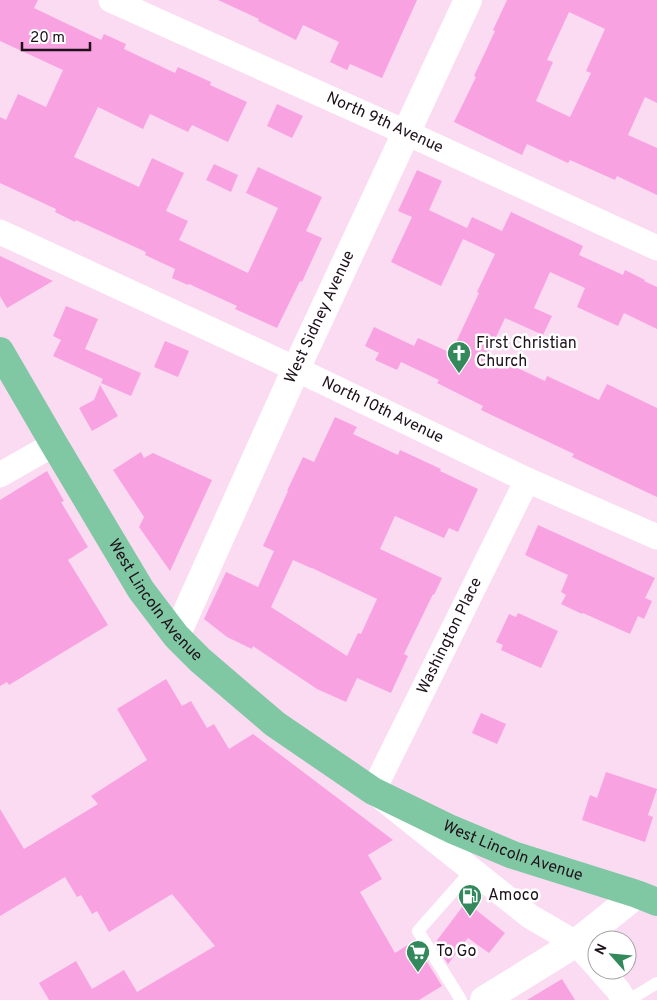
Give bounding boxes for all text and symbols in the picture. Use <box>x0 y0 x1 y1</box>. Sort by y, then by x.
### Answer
scale bar <box>22 20 90 52</box>
text: 20 m <box>30 29 65 48</box>
street label: North 9th Avenue <box>323 88 446 158</box>
street label: West Sidney Avenue <box>281 248 360 387</box>
place label: First Christian Church <box>476 334 577 372</box>
church icon: First Christian Church <box>446 340 472 374</box>
street label: North 10th Avenue <box>318 373 447 448</box>
street label: West Lincoln Avenue <box>103 535 206 666</box>
street label: Washington Place <box>413 574 487 698</box>
street label: West Lincoln Avenue <box>439 816 585 886</box>
fuel station icon: Amoco <box>457 883 483 917</box>
place label: Amoco <box>488 886 539 906</box>
north arrow <box>587 930 637 980</box>
supermarket icon: To Go <box>405 939 431 973</box>
text: N <box>592 941 612 958</box>
place label: To Go <box>436 942 477 962</box>

